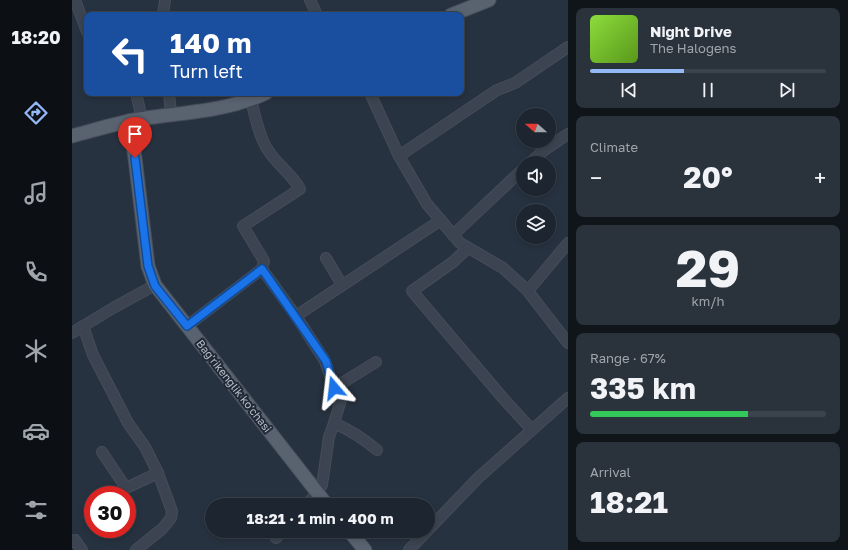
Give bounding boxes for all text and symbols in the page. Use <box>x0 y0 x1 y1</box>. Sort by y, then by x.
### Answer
text: Night Drive <box>650 22 732 40</box>
text: 18:20 <box>11 26 61 48</box>
text: 140 m <box>170 26 252 59</box>
icon: left <box>104 28 156 80</box>
text: The Halogens <box>650 40 736 56</box>
text: Turn left <box>170 60 243 82</box>
icon: previous <box>618 79 640 101</box>
icon: pause <box>697 79 719 101</box>
icon: next <box>776 79 798 101</box>
icon: directions <box>22 99 50 127</box>
north arrow <box>516 108 556 148</box>
map controls <box>516 108 556 244</box>
pin <box>118 117 152 158</box>
icon: arrive <box>124 123 146 145</box>
text: Climate <box>590 139 638 155</box>
button: sound <box>516 156 556 196</box>
text: 20° <box>683 159 733 195</box>
text: − <box>590 164 602 191</box>
text: + <box>814 164 826 191</box>
icon: music <box>22 179 50 207</box>
button: layers <box>516 204 556 244</box>
text: 29 <box>676 236 740 298</box>
icon: phone <box>22 258 50 286</box>
text: km/h <box>691 293 725 309</box>
icon: climate <box>22 337 50 365</box>
street label: Bag'rikenglik ko'chasi <box>194 337 275 435</box>
text: Range · 67% <box>590 350 666 366</box>
position arrow <box>313 367 355 409</box>
text: 335 km <box>590 370 696 406</box>
icon: car <box>22 417 50 445</box>
text: Arrival <box>590 464 631 480</box>
text: 18:21 <box>590 484 668 520</box>
speed limit sign: 30 <box>84 486 136 538</box>
icon: filters <box>22 496 50 524</box>
text: 18:21 · 1 min · 400 m <box>246 509 394 527</box>

